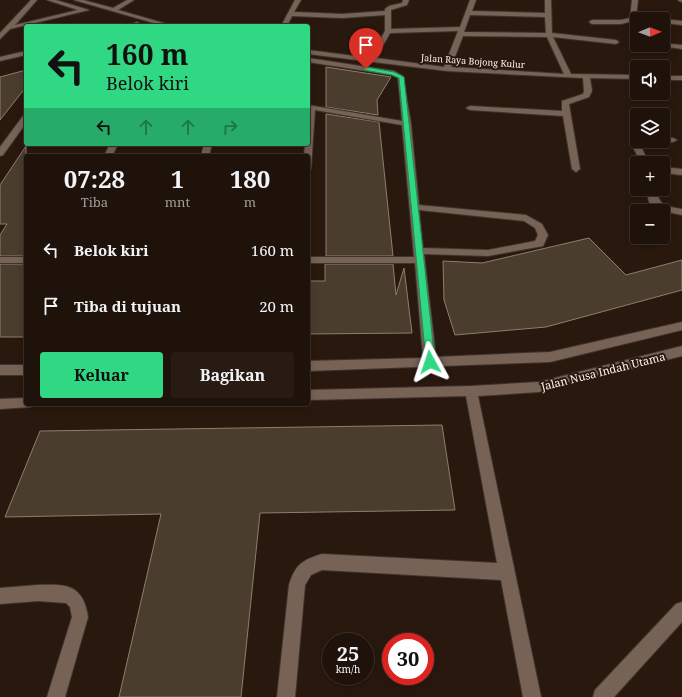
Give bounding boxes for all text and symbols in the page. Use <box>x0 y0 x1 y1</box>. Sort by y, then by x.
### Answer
north arrow <box>630 12 670 52</box>
map controls <box>630 12 670 244</box>
pin <box>349 28 383 69</box>
icon: arrive <box>355 34 377 56</box>
text: 160 m <box>106 35 188 73</box>
icon: left <box>40 40 92 92</box>
street label: Jalan Raya Bojong Kulur <box>420 51 526 71</box>
button: sound <box>630 60 670 100</box>
text: Belok kiri <box>106 71 189 95</box>
button: layers <box>630 108 670 148</box>
icon: left <box>93 116 115 138</box>
icon: ahead <box>135 116 157 138</box>
icon: ahead <box>177 116 199 138</box>
icon: right <box>219 116 241 138</box>
button: + <box>630 156 670 196</box>
text: 07:28 <box>64 162 125 195</box>
text: 1 <box>171 162 184 195</box>
text: 180 <box>230 162 270 195</box>
text: Tiba <box>81 193 108 211</box>
text: mnt <box>165 193 190 211</box>
text: m <box>244 193 256 211</box>
button: − <box>630 204 670 244</box>
icon: left <box>40 239 62 261</box>
text: Belok kiri <box>74 240 149 260</box>
text: 160 m <box>251 240 294 260</box>
icon: arrive <box>40 295 62 317</box>
text: Tiba di tujuan <box>74 296 181 316</box>
text: 20 m <box>259 296 294 316</box>
position arrow <box>409 341 451 383</box>
street label: Jalan Nusa Indah Utama <box>538 348 667 394</box>
button: Keluar <box>40 352 163 398</box>
button: Bagikan <box>171 352 294 398</box>
speed limit sign: 30 <box>382 633 434 685</box>
text: 25 <box>337 640 359 667</box>
text: km/h <box>336 662 360 676</box>

